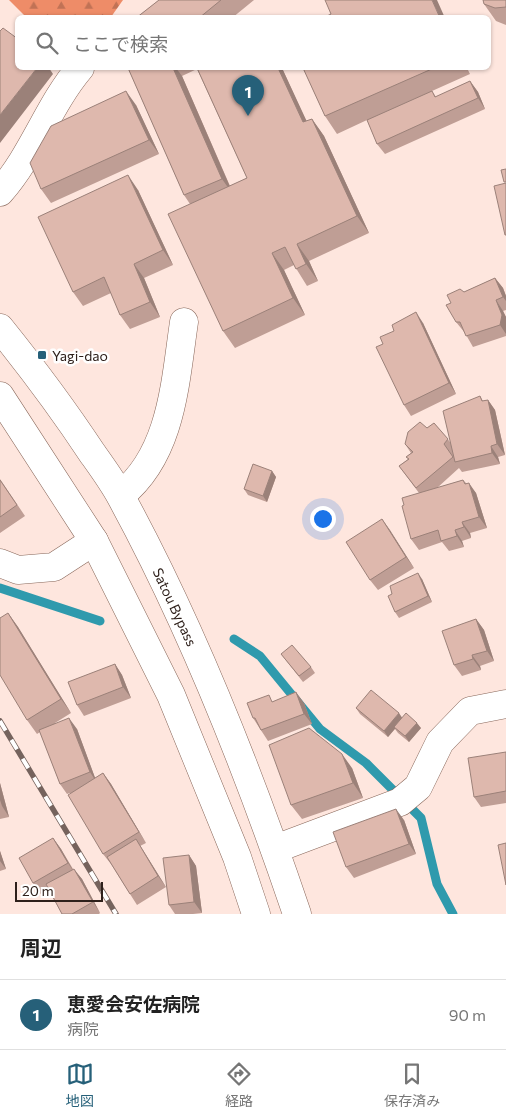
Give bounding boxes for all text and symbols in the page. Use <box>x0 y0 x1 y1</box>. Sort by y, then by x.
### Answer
search box <box>15 15 491 70</box>
icon: search <box>33 29 61 57</box>
text: ここで検索 <box>73 32 168 55</box>
pin: 1 <box>232 75 264 116</box>
place label: Yagi-dao <box>52 347 108 364</box>
marker: Yagi-dao <box>36 349 48 361</box>
your location <box>310 506 336 532</box>
street label: Satou Bypass <box>149 565 201 649</box>
scale bar <box>15 879 102 902</box>
text: 20 m <box>22 882 54 899</box>
text: 周辺 <box>20 935 62 960</box>
text: 恵愛会安佐病院 <box>67 992 200 1015</box>
text: 1 <box>32 1005 40 1024</box>
text: 90 m <box>449 1005 486 1024</box>
text: 病院 <box>67 1019 99 1038</box>
tab: 地図 <box>66 1060 94 1110</box>
tab: 経路 <box>225 1060 253 1110</box>
tab: 保存済み <box>384 1060 440 1110</box>

